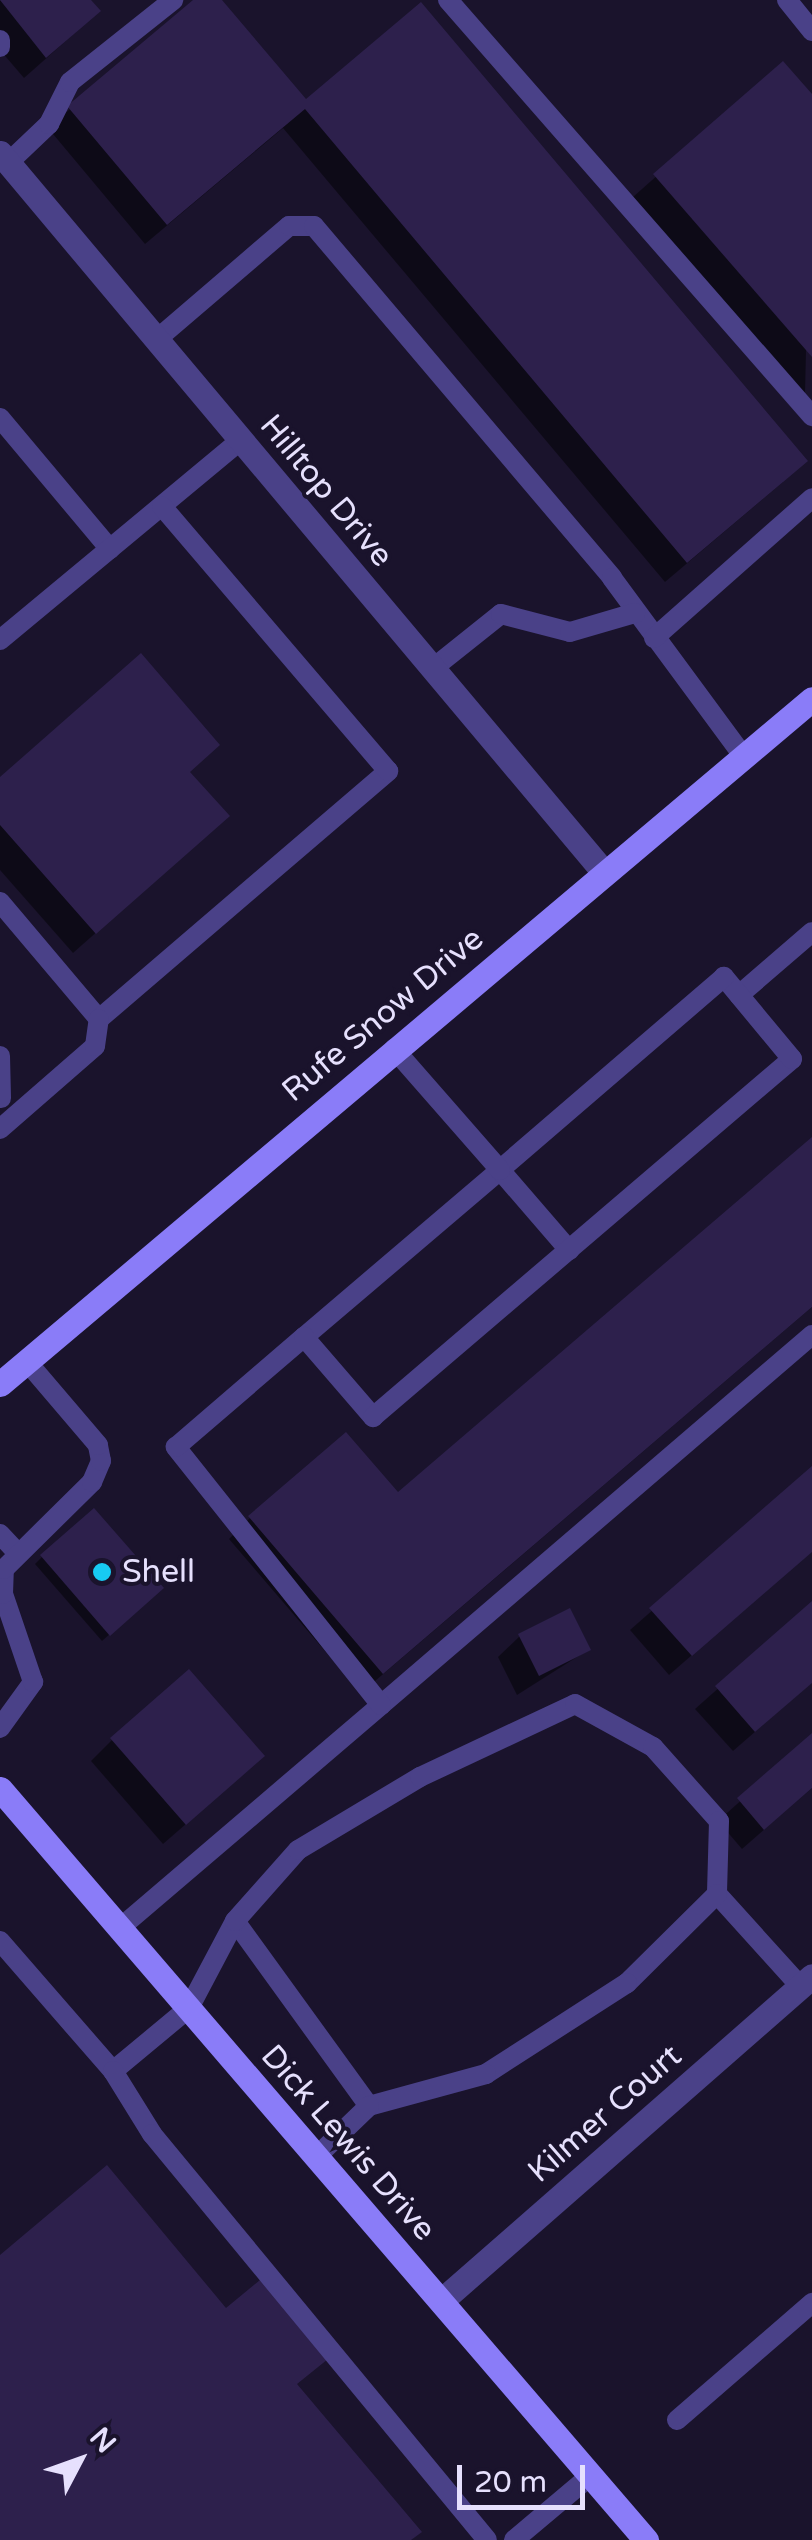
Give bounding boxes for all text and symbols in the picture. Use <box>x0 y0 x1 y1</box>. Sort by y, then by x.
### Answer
street label: Hilltop Drive <box>251 407 401 575</box>
street label: Rufe Snow Drive <box>275 920 491 1110</box>
place label: Shell <box>122 1553 195 1591</box>
marker: Shell <box>91 1561 113 1583</box>
street label: Dick Lewis Drive <box>253 2037 443 2249</box>
street label: Kilmer Court <box>520 2037 690 2191</box>
north arrow <box>30 2410 130 2510</box>
text: N <box>82 2421 123 2460</box>
scale bar <box>462 2445 590 2507</box>
text: 20 m <box>474 2464 547 2501</box>

